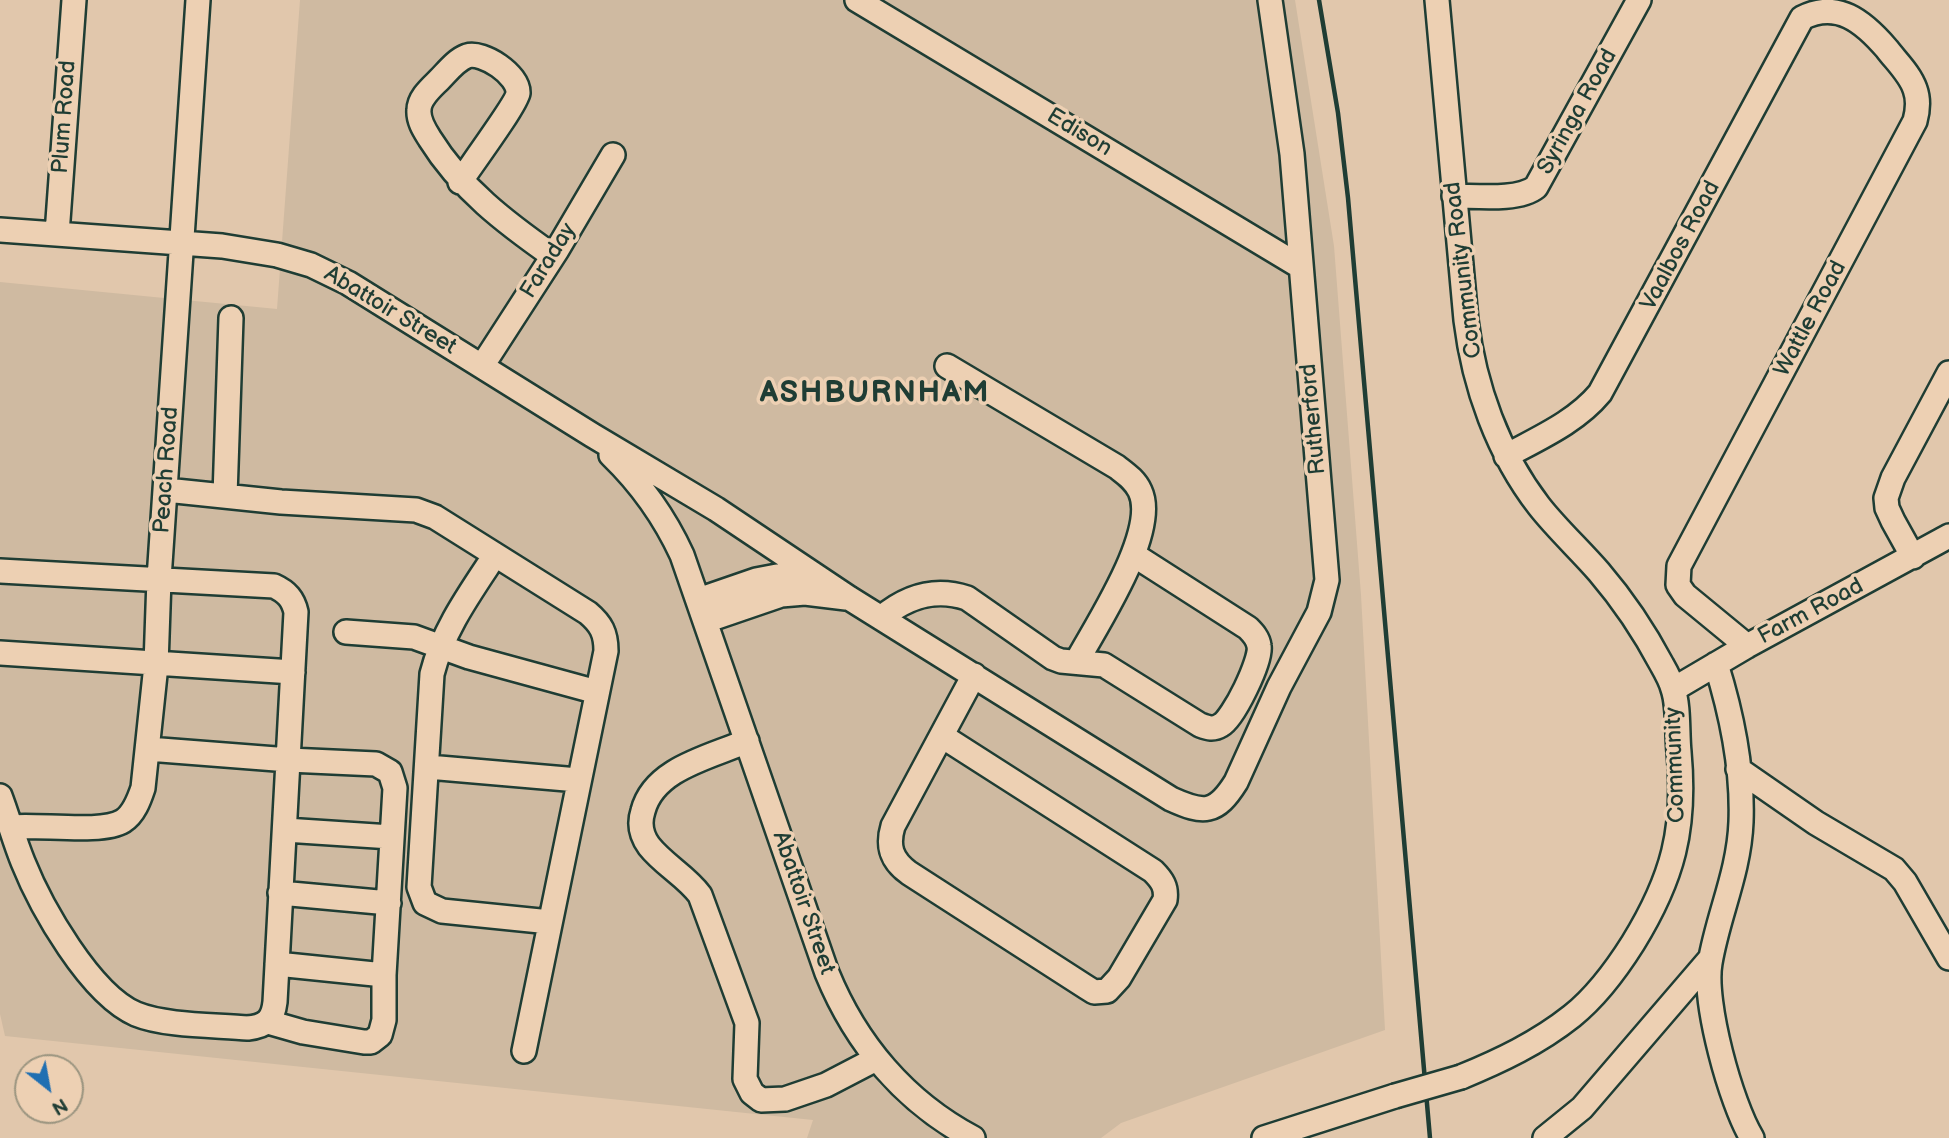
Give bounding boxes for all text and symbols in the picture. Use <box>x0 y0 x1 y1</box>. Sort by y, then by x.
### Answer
street label: Syringa Road <box>1532 44 1624 180</box>
street label: Plum Road <box>47 60 83 174</box>
street label: Edison <box>1041 103 1117 163</box>
street label: Vaalbos Road <box>1635 176 1727 316</box>
street label: Community Road <box>1439 180 1489 360</box>
street label: Faraday <box>515 218 583 304</box>
street label: Wattle Road <box>1769 256 1853 382</box>
street label: Abattoir Street <box>319 261 461 361</box>
street label: Rutherford <box>1295 362 1333 476</box>
district label: ASHBURNHAM <box>761 376 989 412</box>
street label: Peach Road <box>149 406 185 534</box>
street label: Farm Road <box>1754 573 1868 651</box>
street label: Community <box>1660 707 1692 823</box>
street label: Abattoir Street <box>766 828 840 978</box>
north arrow <box>14 1054 84 1124</box>
text: N <box>47 1092 71 1119</box>

